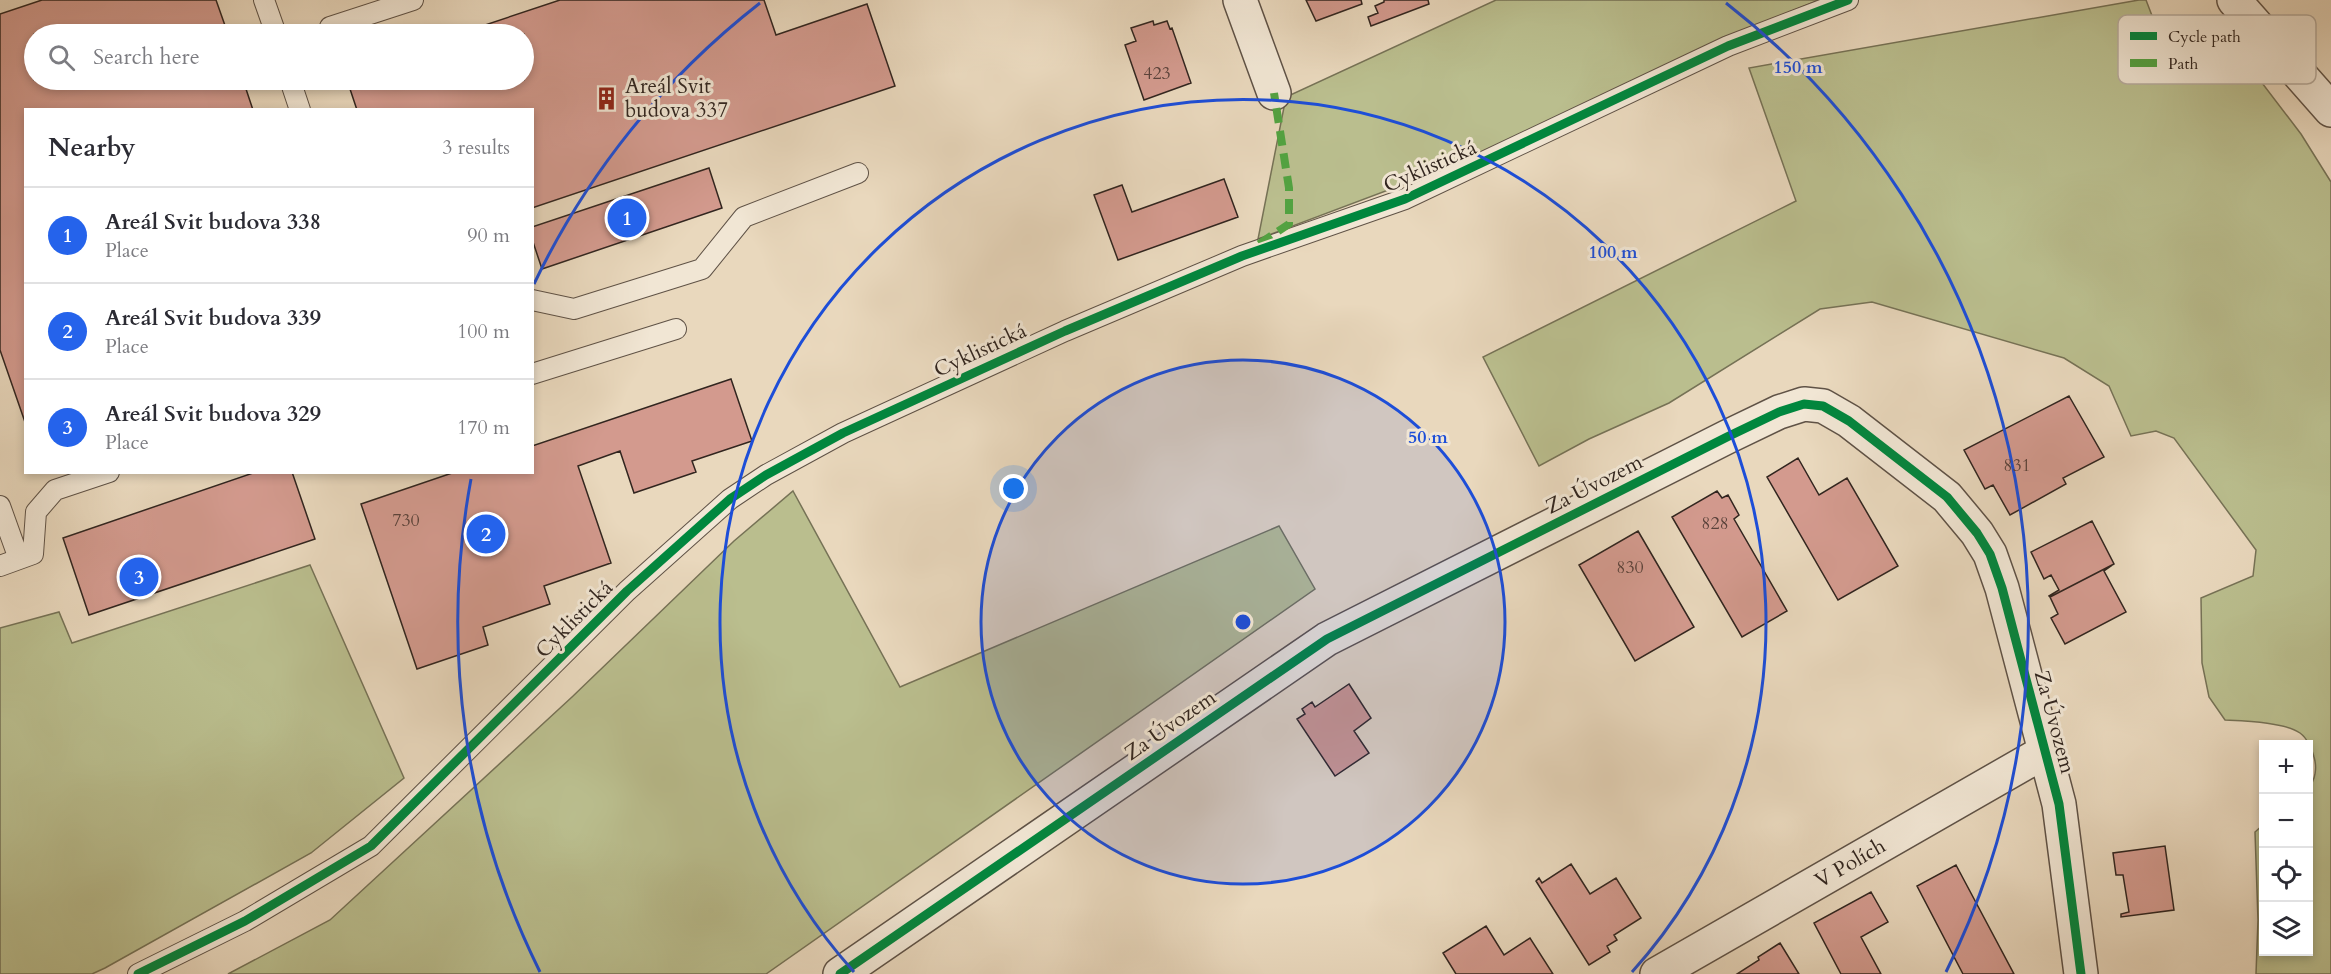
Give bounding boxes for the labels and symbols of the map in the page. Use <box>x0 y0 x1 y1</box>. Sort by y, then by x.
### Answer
legend <box>2118 15 2316 84</box>
text: Cycle path <box>2168 26 2241 48</box>
text: Path <box>2168 53 2198 75</box>
text: 150 m <box>1773 55 1823 80</box>
house number: 423 <box>1143 61 1171 86</box>
place label: Areál Svit budova 337 <box>625 72 728 125</box>
building icon: Areál Svit budova 337 <box>594 85 620 111</box>
street label: Cyklistická <box>1379 133 1481 200</box>
pin: 1 <box>608 196 646 240</box>
text: 100 m <box>1588 240 1638 265</box>
street label: Cyklistická <box>929 316 1031 385</box>
text: 50 m <box>1408 425 1448 450</box>
street label: Za Úvozem <box>1540 447 1648 521</box>
house number: 831 <box>2003 453 2031 478</box>
your location <box>999 474 1028 503</box>
house number: 730 <box>392 508 420 533</box>
house number: 828 <box>1701 511 1729 536</box>
pin: 2 <box>466 512 506 556</box>
pin: 3 <box>120 554 158 600</box>
house number: 830 <box>1616 555 1644 580</box>
street label: Cyklistická <box>529 574 620 665</box>
centre of rings <box>1233 612 1253 632</box>
street label: Za Úvozem <box>2027 667 2083 777</box>
street label: Za Úvozem <box>1118 682 1222 768</box>
street label: V Polích <box>1810 831 1891 895</box>

